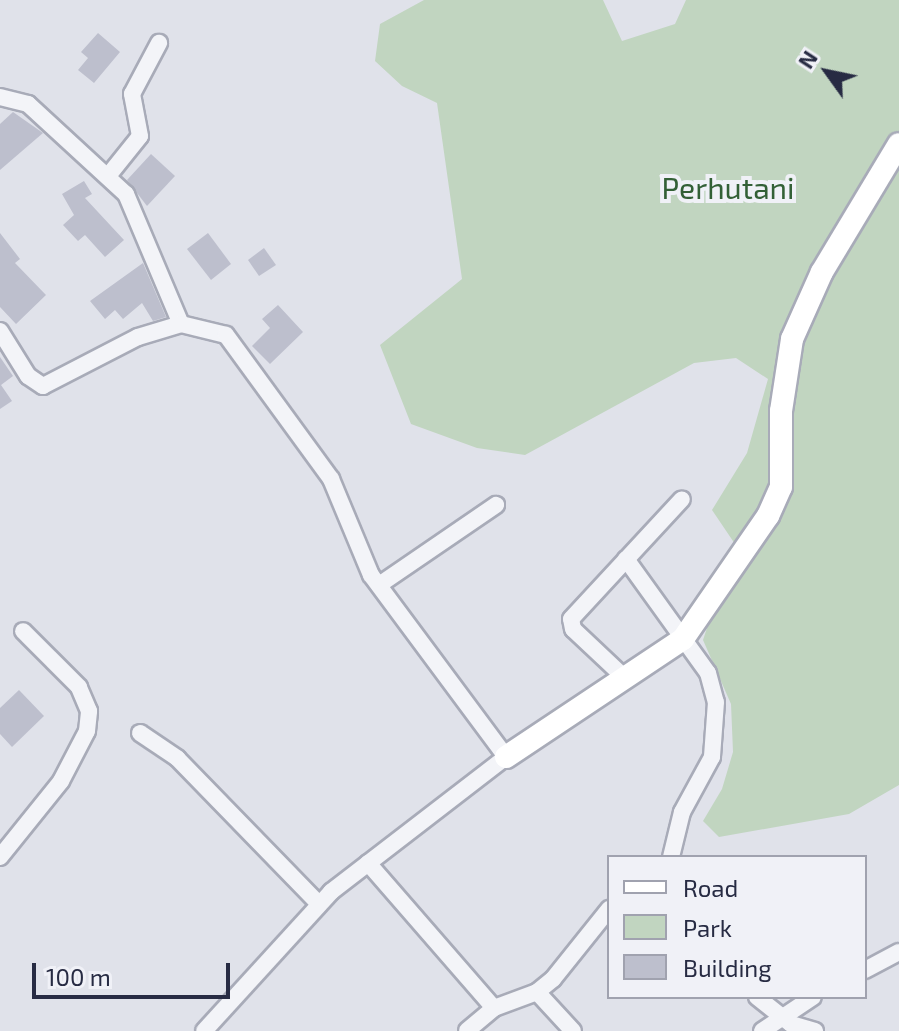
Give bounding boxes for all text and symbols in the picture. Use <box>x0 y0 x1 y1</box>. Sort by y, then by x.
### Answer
north arrow <box>787 32 867 112</box>
text: N <box>792 45 822 73</box>
park label: Perhutani <box>662 169 794 205</box>
legend <box>607 855 867 999</box>
text: Road <box>683 873 738 902</box>
text: Park <box>683 913 732 942</box>
scale bar <box>36 947 234 997</box>
text: Building <box>683 953 772 982</box>
text: 100 m <box>46 962 111 991</box>

